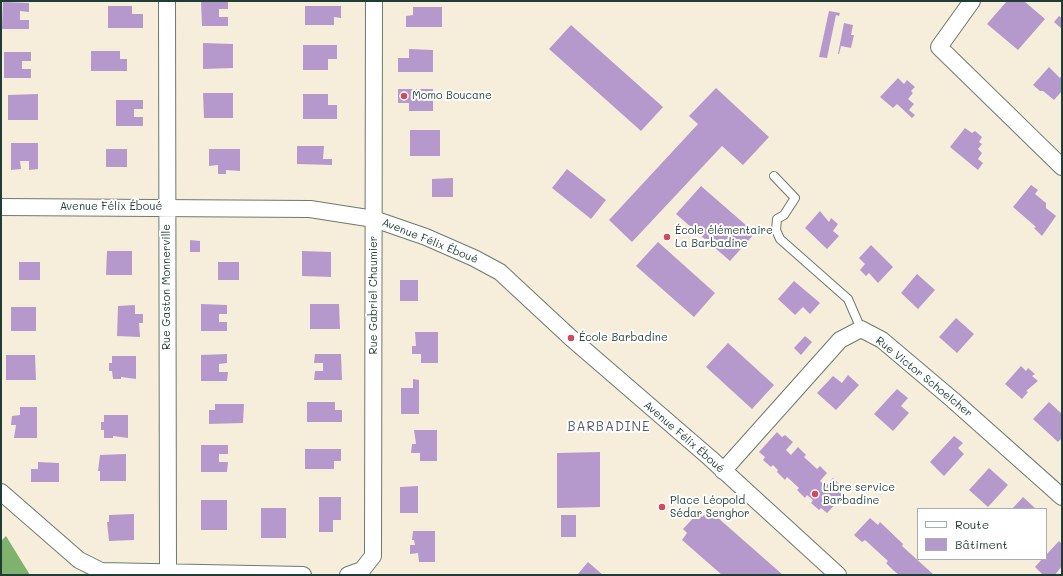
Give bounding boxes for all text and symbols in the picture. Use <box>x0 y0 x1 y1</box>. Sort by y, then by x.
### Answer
place label: Momo Boucane <box>412 89 492 103</box>
marker: Momo Boucane <box>399 91 409 101</box>
street label: Avenue Félix Éboué <box>60 200 162 214</box>
street label: Avenue Félix Éboué <box>380 216 480 266</box>
street label: Rue Gaston Monnerville <box>160 224 174 350</box>
place label: École élémentaire La Barbadine <box>675 224 773 250</box>
marker: École élémentaire La Barbadine <box>662 232 672 242</box>
street label: Rue Gabriel Chaumier <box>367 236 381 354</box>
place label: École Barbadine <box>579 331 668 345</box>
marker: École Barbadine <box>566 333 576 343</box>
street label: Rue Victor Schoelcher <box>873 334 975 420</box>
street label: Avenue Félix Éboué <box>641 398 727 476</box>
district label: BARBADINE <box>567 419 651 435</box>
place label: Libre service Barbadine <box>823 481 895 507</box>
marker: Libre service Barbadine <box>810 489 820 499</box>
place label: Place Léopold Sédar Senghor <box>670 494 750 520</box>
marker: Place Léopold Sédar Senghor <box>657 502 667 512</box>
legend <box>917 508 1047 560</box>
text: Route <box>955 516 989 532</box>
text: Bâtiment <box>955 536 1008 552</box>

